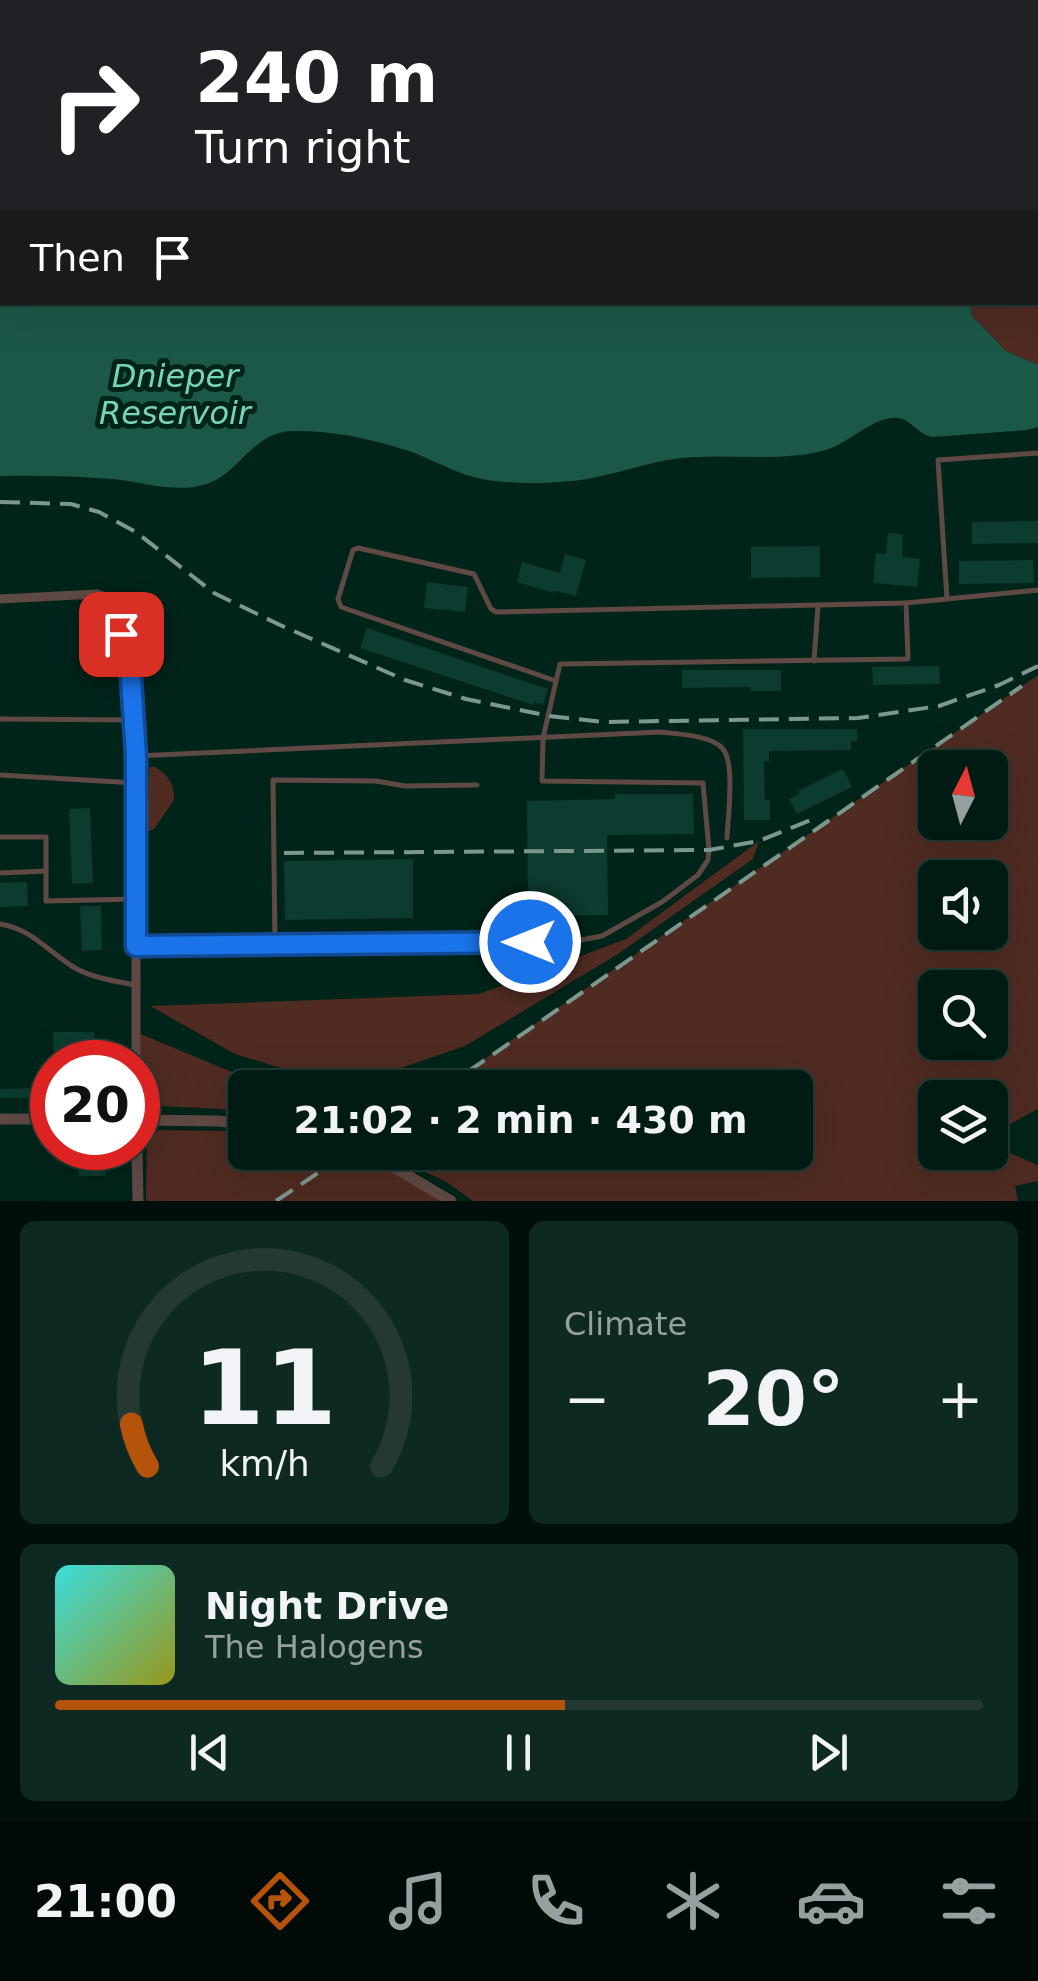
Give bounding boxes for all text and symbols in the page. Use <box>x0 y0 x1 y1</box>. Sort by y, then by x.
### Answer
text: 240 m <box>195 37 438 119</box>
icon: right <box>30 40 160 170</box>
text: Turn right <box>195 121 410 174</box>
icon: arrive <box>145 230 200 285</box>
text: Then <box>30 236 125 280</box>
water label: Dnieper Reservoir <box>99 357 253 432</box>
pin <box>79 592 164 677</box>
icon: arrive <box>94 607 149 662</box>
north arrow <box>918 750 1008 840</box>
map controls <box>918 750 1008 1170</box>
button: sound <box>918 860 1008 950</box>
position arrow <box>478 890 582 994</box>
button: search <box>918 970 1008 1060</box>
speed limit sign: 20 <box>30 1040 160 1170</box>
button: layers <box>918 1080 1008 1170</box>
text: 21:02 · 2 min · 430 m <box>293 1098 748 1142</box>
text: Climate <box>564 1305 687 1343</box>
text: 11 <box>192 1327 337 1449</box>
text: 20° <box>703 1355 844 1443</box>
text: − <box>564 1367 610 1431</box>
text: + <box>937 1367 983 1431</box>
text: km/h <box>219 1443 310 1484</box>
text: Night Drive <box>205 1584 449 1628</box>
text: The Halogens <box>205 1628 424 1666</box>
icon: previous <box>182 1725 237 1780</box>
icon: pause <box>491 1725 546 1780</box>
icon: next <box>801 1725 856 1780</box>
icon: directions <box>245 1866 315 1936</box>
icon: music <box>383 1866 453 1936</box>
icon: phone <box>521 1866 591 1936</box>
icon: climate <box>658 1866 728 1936</box>
icon: car <box>796 1866 866 1936</box>
icon: filters <box>934 1866 1004 1936</box>
text: 21:00 <box>34 1875 177 1928</box>

